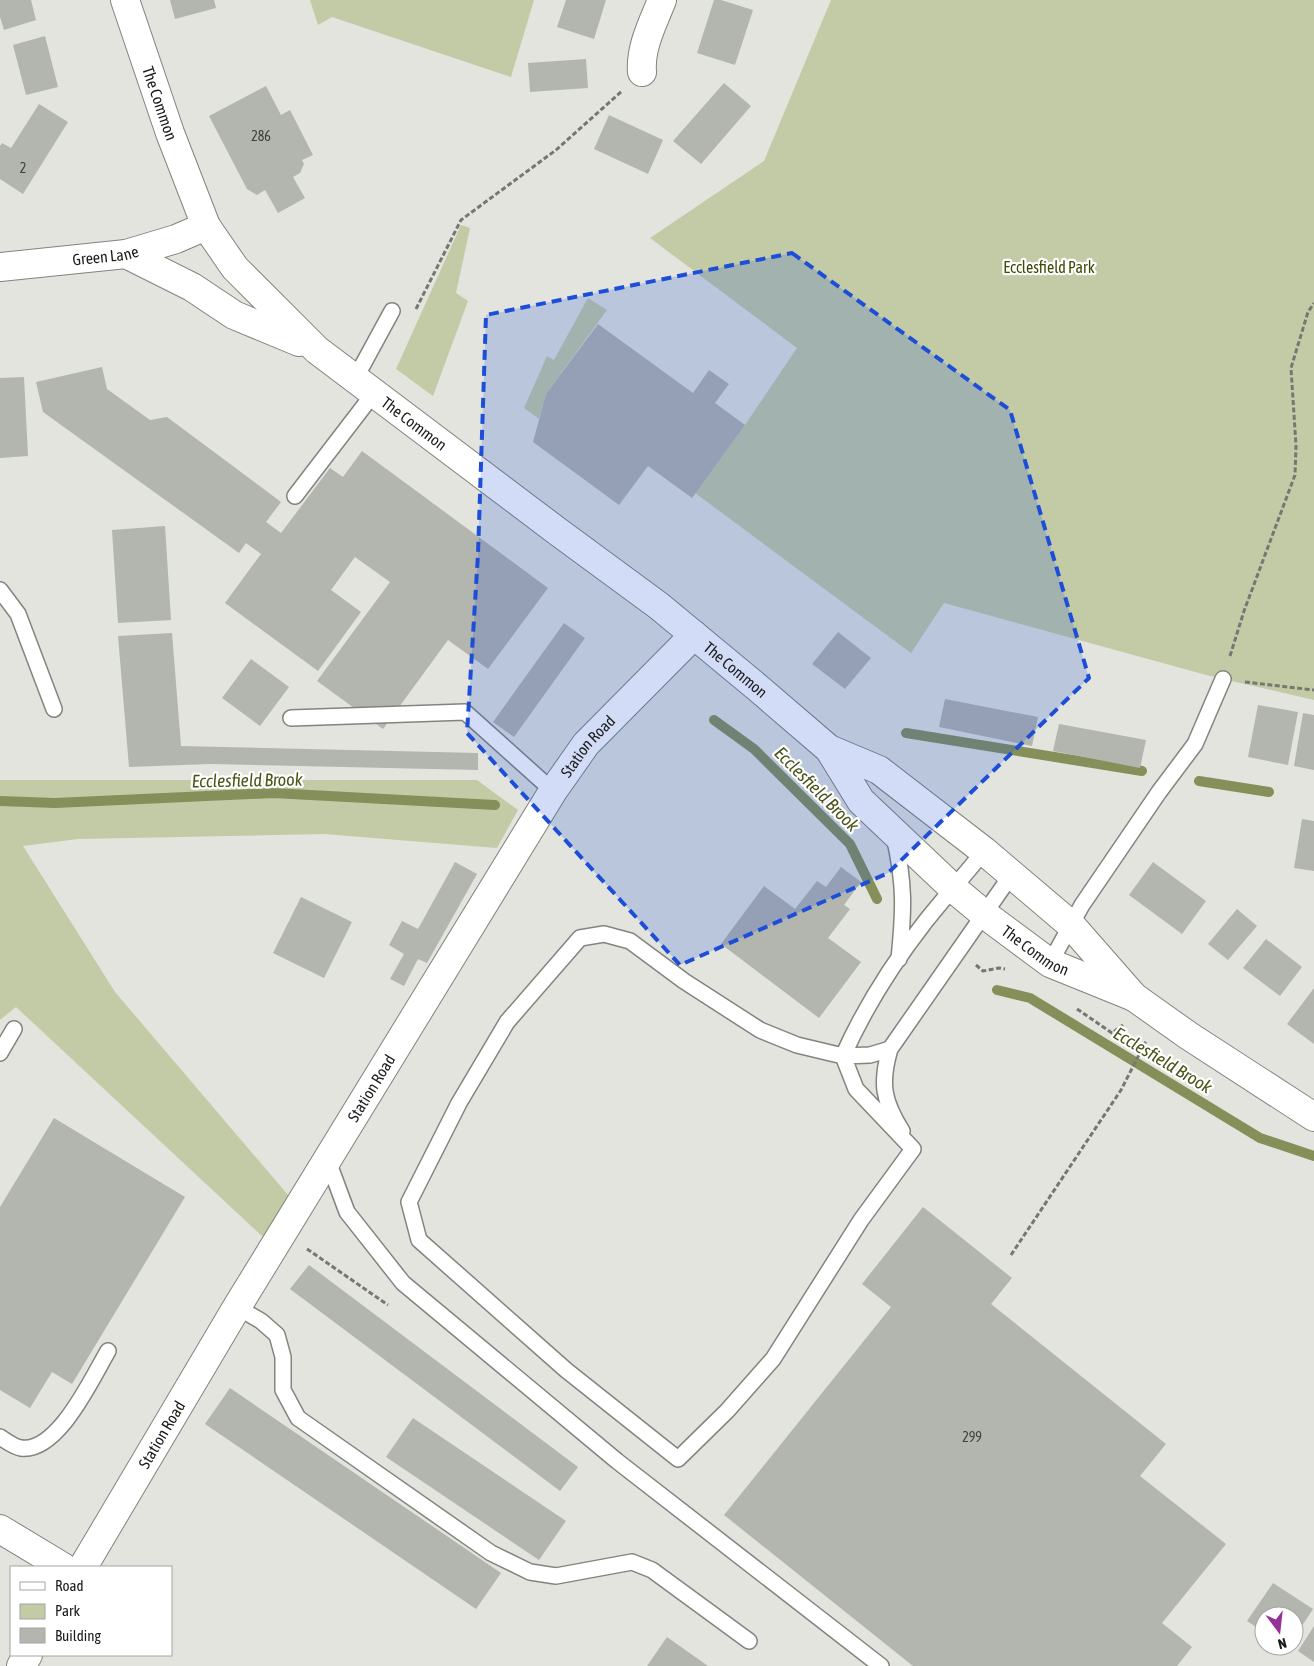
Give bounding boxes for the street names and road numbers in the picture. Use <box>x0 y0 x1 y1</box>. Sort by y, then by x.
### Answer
street label: The Common <box>139 64 181 143</box>
street label: Green Lane <box>72 242 141 268</box>
street label: The Common <box>378 393 450 454</box>
street label: The Common <box>700 638 771 701</box>
street label: Station Road <box>557 711 618 780</box>
street label: The Common <box>999 922 1072 979</box>
street label: Station Road <box>344 1051 398 1125</box>
street label: Station Road <box>135 1398 188 1471</box>

